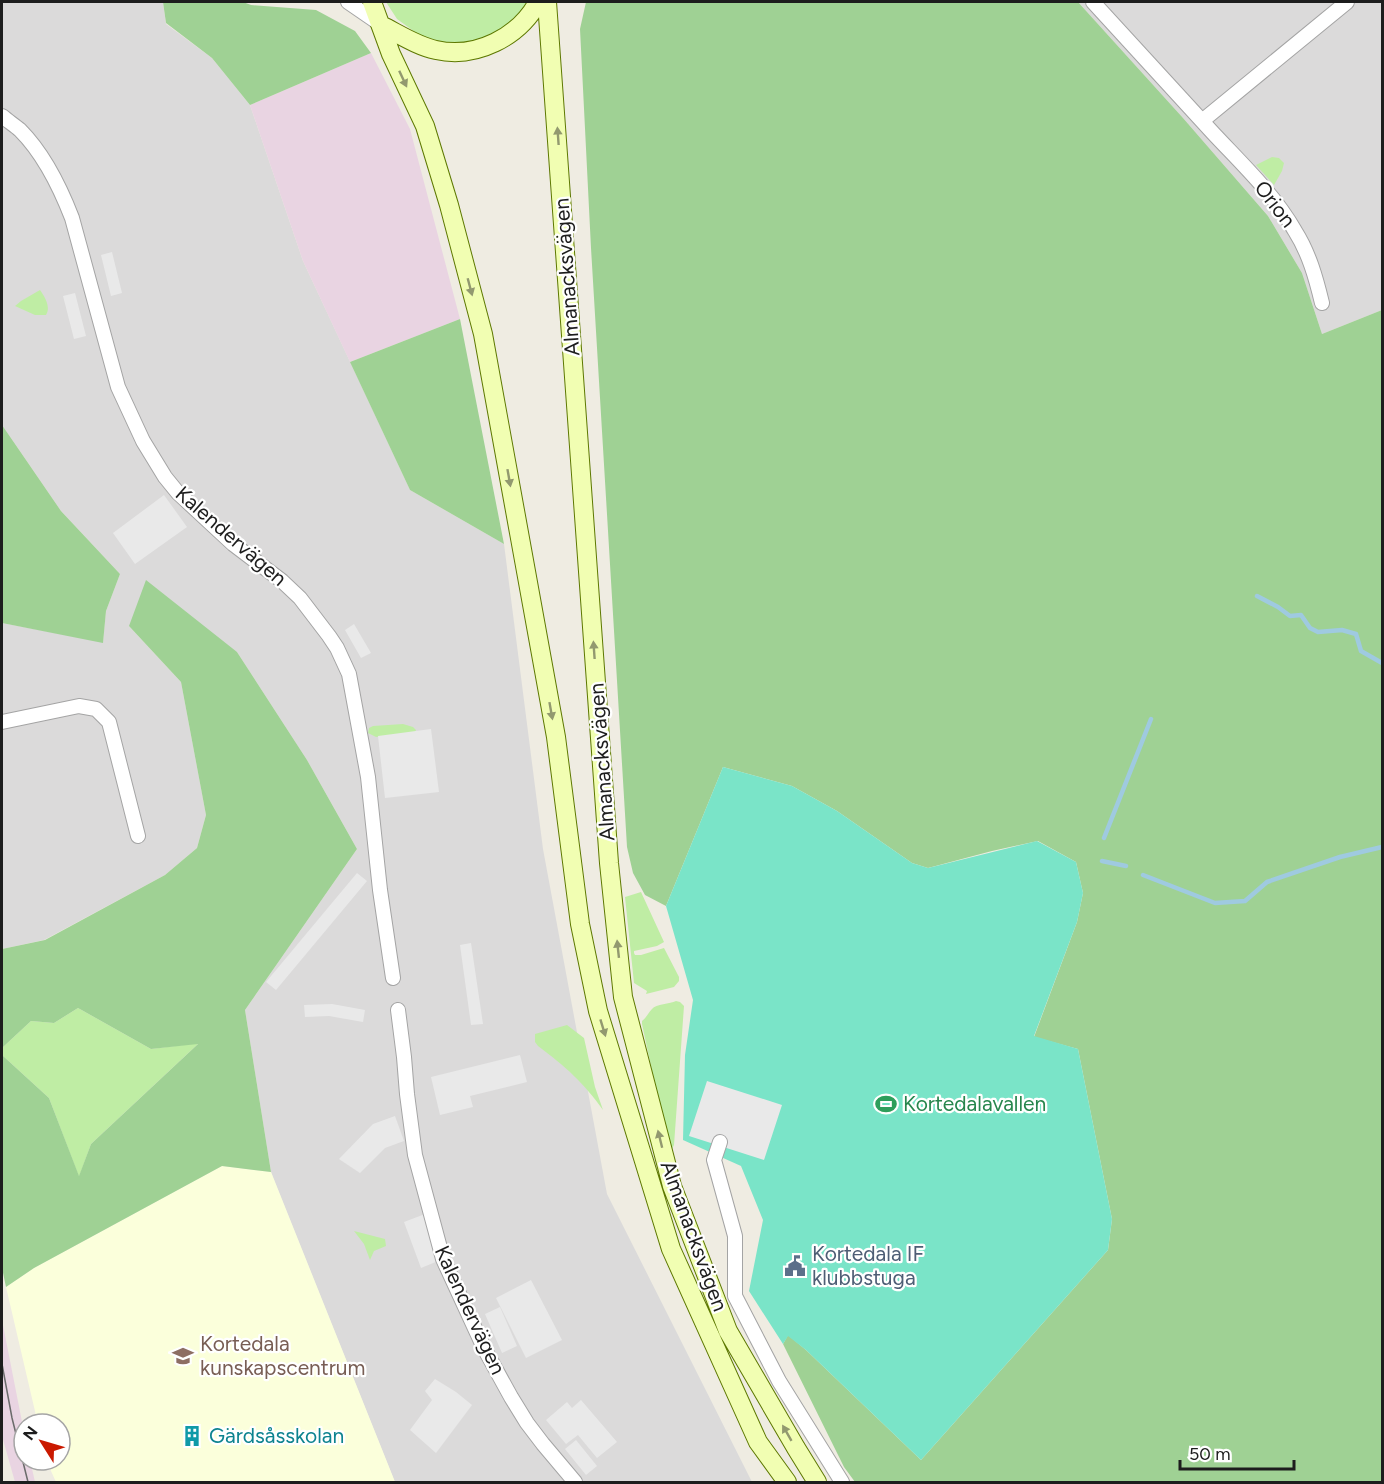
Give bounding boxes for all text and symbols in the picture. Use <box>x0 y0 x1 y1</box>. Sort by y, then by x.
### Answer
one-way arrow <box>399 71 408 88</box>
one-way arrow <box>553 126 563 145</box>
street label: Orion <box>1249 175 1301 232</box>
street label: Almanacksvägen <box>549 197 584 357</box>
one-way arrow <box>466 278 476 296</box>
one-way arrow <box>505 469 514 488</box>
street label: Kalendervägen <box>171 481 292 591</box>
one-way arrow <box>589 641 598 660</box>
street label: Almanacksvägen <box>584 682 619 842</box>
one-way arrow <box>547 702 556 721</box>
one-way arrow <box>613 940 623 959</box>
one-way arrow <box>599 1019 608 1037</box>
place label: Kortedalavallen <box>903 1091 1046 1116</box>
sports icon: Kortedalavallen <box>874 1092 898 1116</box>
one-way arrow <box>655 1130 664 1148</box>
street label: Almanacksvägen <box>656 1157 733 1314</box>
street label: Kalendervägen <box>430 1241 511 1378</box>
place label: Kortedala IF klubbstuga <box>812 1241 924 1290</box>
public building icon: Kortedala IF klubbstuga <box>783 1254 807 1278</box>
place label: Kortedala kunskapscentrum <box>200 1331 365 1380</box>
school or university icon: Kortedala kunskapscentrum <box>171 1344 195 1368</box>
north arrow <box>12 1412 72 1472</box>
text: N <box>19 1423 42 1444</box>
place label: Gärdsåsskolan <box>209 1423 344 1448</box>
building icon: Gärdsåsskolan <box>180 1424 204 1448</box>
one-way arrow <box>782 1424 792 1441</box>
scale bar <box>1180 1433 1294 1471</box>
text: 50 m <box>1189 1443 1231 1465</box>

